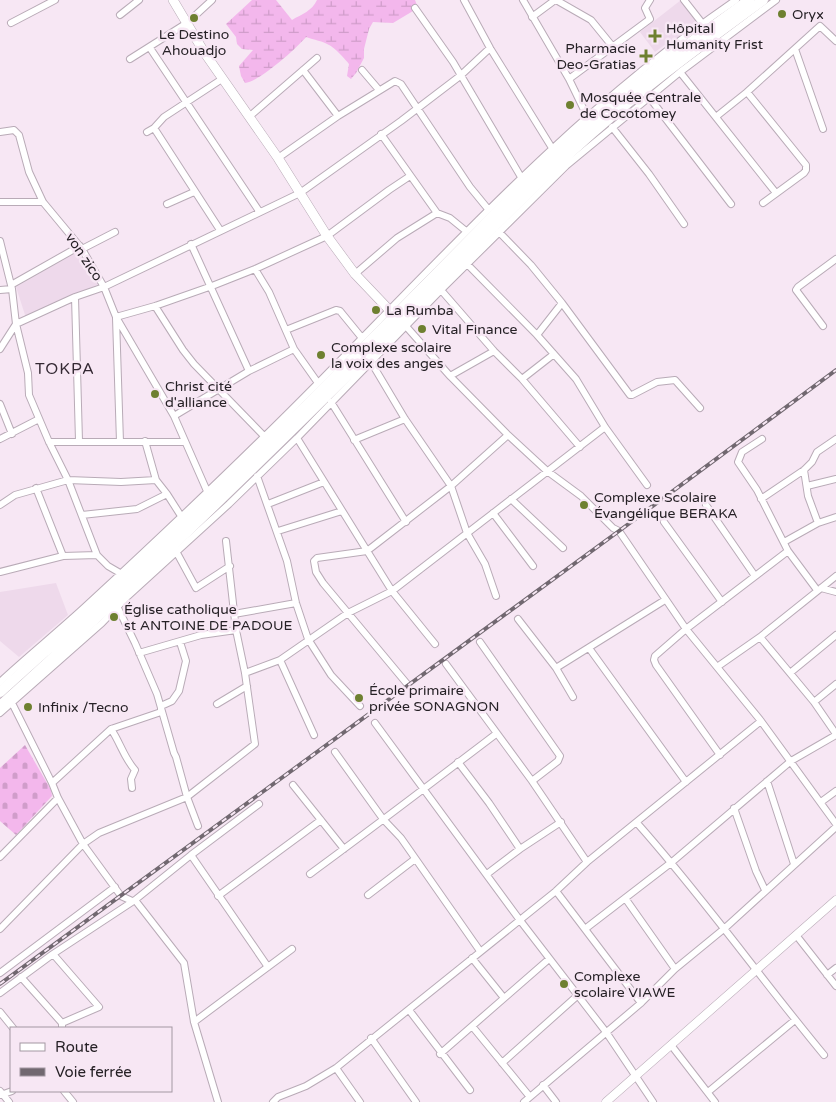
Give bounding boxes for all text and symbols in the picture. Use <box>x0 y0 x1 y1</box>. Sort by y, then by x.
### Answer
place label: Oryx <box>792 6 824 23</box>
marker: Oryx <box>776 8 788 20</box>
marker: Le Destino Ahouadjo <box>188 12 200 24</box>
place label: Hôpital Humanity Frist <box>666 20 764 53</box>
place label: Le Destino Ahouadjo <box>159 26 229 59</box>
marker: Hôpital Humanity Frist <box>648 29 662 43</box>
place label: Pharmacie Deo-Gratias <box>557 40 636 73</box>
marker: Pharmacie Deo-Gratias <box>640 50 652 62</box>
place label: Mosquée Centrale de Cocotomey <box>580 89 701 122</box>
marker: Mosquée Centrale de Cocotomey <box>564 99 576 111</box>
street label: von zico <box>62 230 106 284</box>
place label: La Rumba <box>386 302 454 319</box>
marker: La Rumba <box>370 304 382 316</box>
place label: Vital Finance <box>432 321 518 338</box>
marker: Vital Finance <box>416 323 428 335</box>
place label: Complexe scolaire la voix des anges <box>331 339 452 372</box>
marker: Complexe scolaire la voix des anges <box>315 349 327 361</box>
district label: TOKPA <box>35 359 95 379</box>
place label: Christ cité d'alliance <box>165 378 232 411</box>
marker: Christ cité d'alliance <box>149 388 161 400</box>
place label: Complexe Scolaire Évangélique BERAKA <box>594 489 738 522</box>
marker: Complexe Scolaire Évangélique BERAKA <box>578 499 590 511</box>
place label: Église catholique st ANTOINE DE PADOUE <box>124 601 293 634</box>
marker: Église catholique st ANTOINE DE PADOUE <box>108 611 120 623</box>
place label: École primaire privée SONAGNON <box>369 682 499 715</box>
marker: École primaire privée SONAGNON <box>353 692 365 704</box>
place label: Infinix /Tecno <box>38 699 129 716</box>
marker: Infinix /Tecno <box>22 701 34 713</box>
place label: Complexe scolaire VIAWE <box>574 968 675 1001</box>
marker: Complexe scolaire VIAWE <box>558 978 570 990</box>
legend <box>10 1027 172 1092</box>
text: Route <box>55 1038 98 1056</box>
text: Voie ferrée <box>55 1063 132 1081</box>

